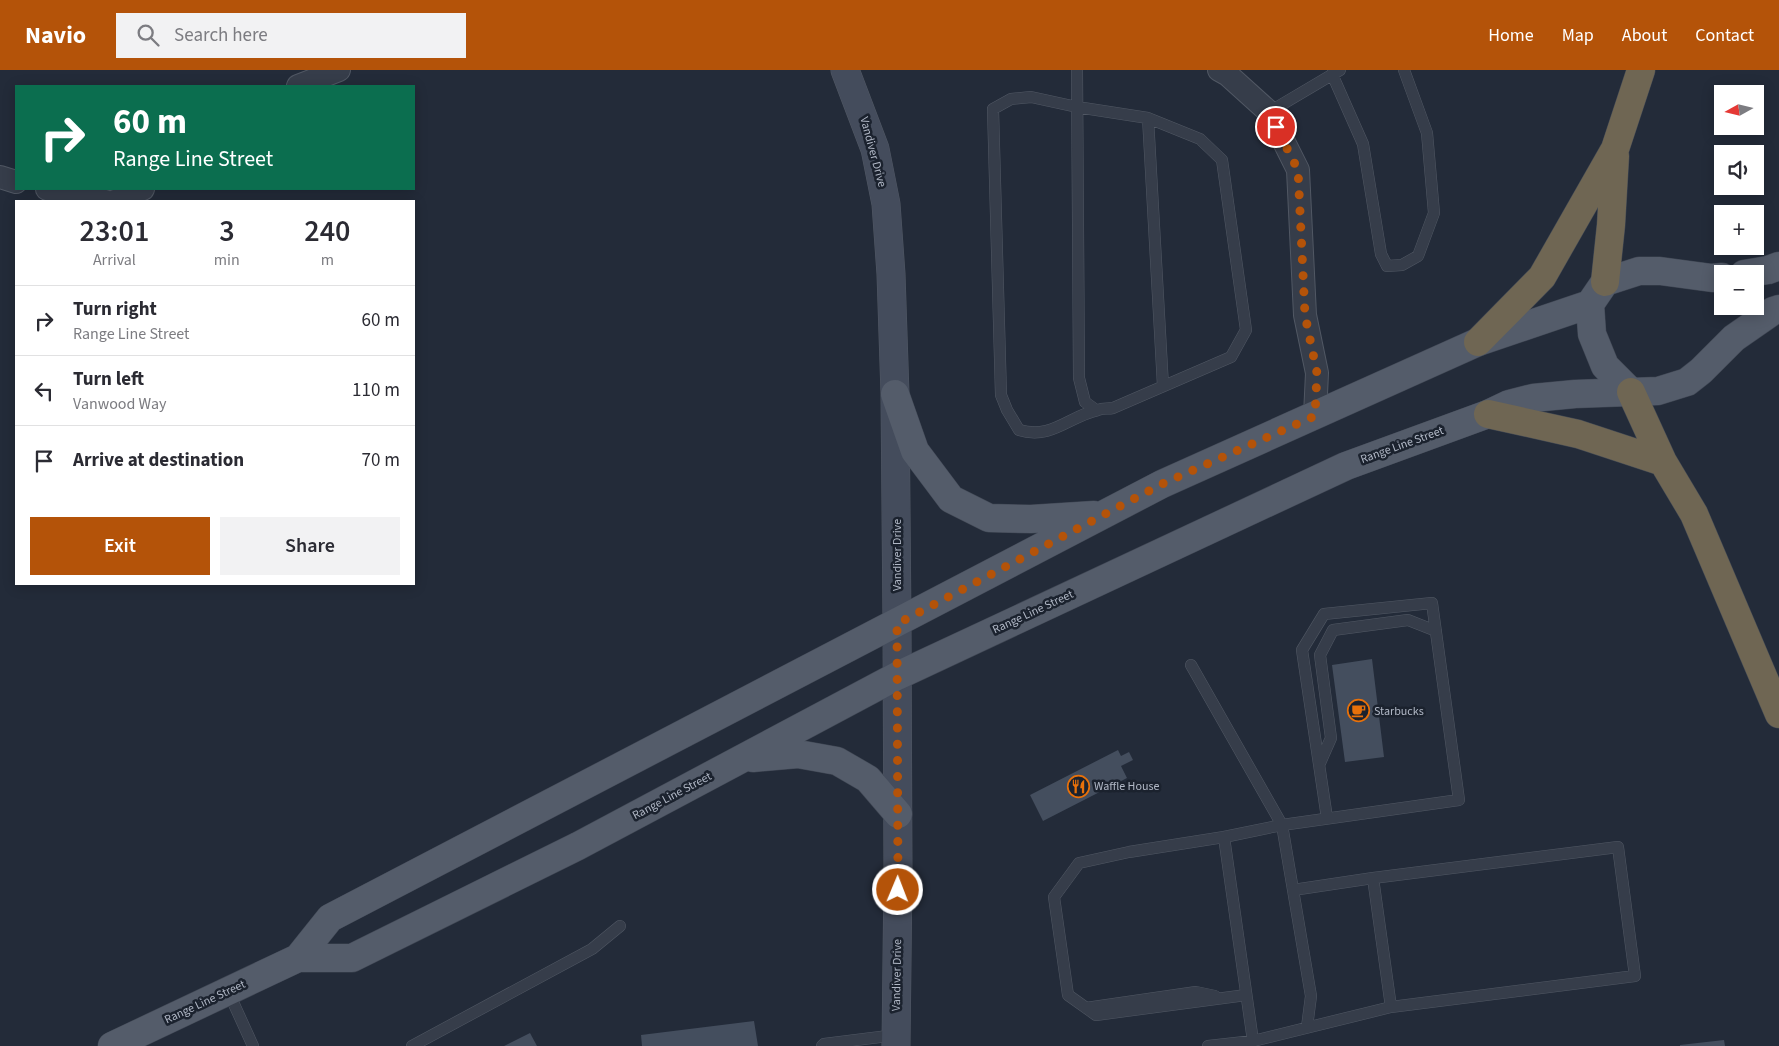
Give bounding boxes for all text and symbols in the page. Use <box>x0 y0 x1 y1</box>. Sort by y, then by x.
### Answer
search box <box>116 13 466 58</box>
text: Navio <box>25 18 86 53</box>
icon: search <box>134 21 162 49</box>
text: Search here <box>174 22 268 49</box>
text: Home <box>1488 23 1534 48</box>
text: Map <box>1562 23 1594 48</box>
text: About <box>1622 23 1667 48</box>
text: Contact <box>1695 23 1754 48</box>
north arrow <box>1714 85 1764 135</box>
map controls <box>1714 85 1764 315</box>
text: 60 m <box>113 97 187 147</box>
icon: right <box>30 105 95 170</box>
pin <box>1255 106 1297 148</box>
icon: arrive <box>1262 113 1290 141</box>
street label: Vandiver Drive <box>855 115 891 189</box>
text: Range Line Street <box>113 143 273 175</box>
button: sound <box>1714 145 1764 195</box>
button: + <box>1714 205 1764 255</box>
text: 23:01 <box>80 210 149 253</box>
text: 3 <box>219 210 235 253</box>
text: 240 <box>304 210 350 253</box>
text: Arrival <box>93 249 136 271</box>
text: min <box>214 249 240 271</box>
text: m <box>321 249 334 271</box>
button: − <box>1714 265 1764 315</box>
text: Turn right <box>73 296 157 323</box>
icon: right <box>30 307 58 335</box>
text: 60 m <box>362 307 400 334</box>
text: Range Line Street <box>73 323 190 345</box>
text: Turn left <box>73 366 144 393</box>
icon: left <box>30 377 58 405</box>
text: 110 m <box>352 377 400 404</box>
text: Vanwood Way <box>73 393 166 415</box>
street label: Range Line Street <box>1358 422 1446 468</box>
icon: arrive <box>30 447 58 475</box>
text: Arrive at destination <box>73 447 244 474</box>
text: 70 m <box>362 447 400 474</box>
button: Exit <box>30 517 210 575</box>
button: Share <box>220 517 400 575</box>
street label: Vandiver Drive <box>889 519 906 591</box>
street label: Range Line Street <box>990 586 1076 638</box>
cafe icon: Starbucks <box>1346 699 1370 723</box>
place label: Starbucks <box>1374 703 1424 720</box>
street label: Range Line Street <box>629 768 715 824</box>
restaurant icon: Waffle House <box>1066 774 1090 798</box>
place label: Waffle House <box>1094 778 1160 795</box>
position arrow <box>871 863 923 915</box>
street label: Vandiver Drive <box>888 939 906 1011</box>
street label: Range Line Street <box>162 976 248 1028</box>

